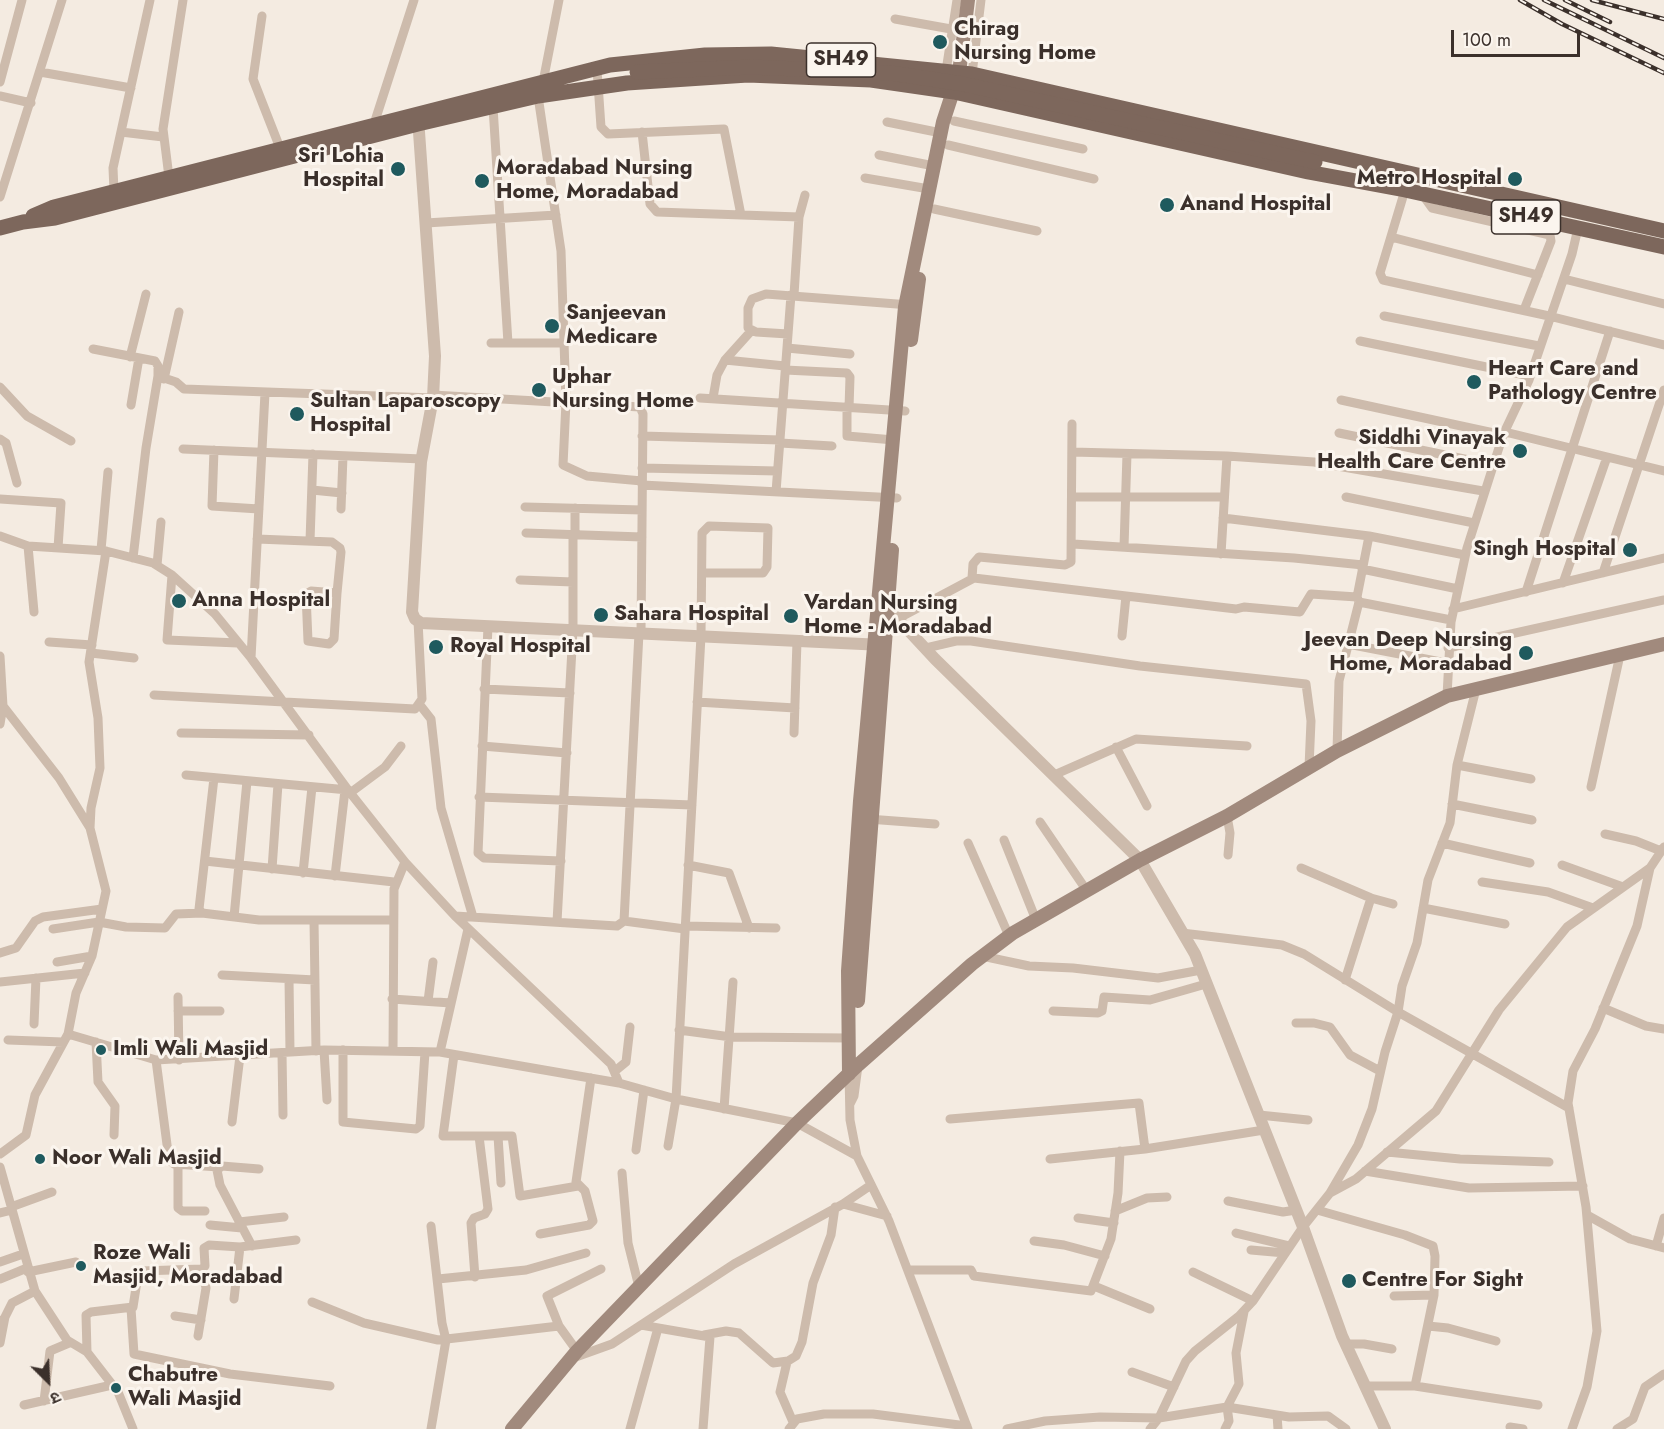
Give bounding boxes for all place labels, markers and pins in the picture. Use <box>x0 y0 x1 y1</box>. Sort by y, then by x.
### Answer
place label: Chirag Nursing Home <box>954 17 1096 67</box>
marker: Chirag Nursing Home <box>931 33 949 51</box>
place label: Sri Lohia Hospital <box>298 144 384 194</box>
place label: Moradabad Nursing Home, Moradabad <box>496 156 692 206</box>
marker: Sri Lohia Hospital <box>389 160 407 178</box>
place label: Metro Hospital <box>1357 166 1502 192</box>
marker: Metro Hospital <box>1506 170 1524 188</box>
marker: Moradabad Nursing Home, Moradabad <box>473 172 491 190</box>
place label: Anand Hospital <box>1180 192 1331 218</box>
marker: Anand Hospital <box>1158 196 1176 214</box>
place label: Sanjeevan Medicare <box>566 301 666 351</box>
marker: Sanjeevan Medicare <box>543 317 561 335</box>
place label: Heart Care and Pathology Centre <box>1488 357 1657 407</box>
place label: Uphar Nursing Home <box>552 365 694 415</box>
marker: Heart Care and Pathology Centre <box>1465 373 1483 391</box>
marker: Uphar Nursing Home <box>530 381 548 399</box>
place label: Sultan Laparoscopy Hospital <box>310 389 501 439</box>
marker: Sultan Laparoscopy Hospital <box>288 405 306 423</box>
place label: Siddhi Vinayak Health Care Centre <box>1317 426 1506 476</box>
marker: Siddhi Vinayak Health Care Centre <box>1511 442 1529 460</box>
place label: Singh Hospital <box>1473 537 1616 563</box>
marker: Singh Hospital <box>1621 541 1639 559</box>
place label: Anna Hospital <box>192 588 330 614</box>
place label: Vardan Nursing Home - Moradabad <box>804 591 992 641</box>
marker: Anna Hospital <box>170 592 188 610</box>
place label: Sahara Hospital <box>614 602 769 628</box>
marker: Sahara Hospital <box>592 606 610 624</box>
marker: Vardan Nursing Home - Moradabad <box>782 607 800 625</box>
place label: Jeevan Deep Nursing Home, Moradabad <box>1304 628 1512 678</box>
place label: Royal Hospital <box>450 634 591 660</box>
marker: Royal Hospital <box>427 638 445 656</box>
marker: Jeevan Deep Nursing Home, Moradabad <box>1517 644 1535 662</box>
place label: Imli Wali Masjid <box>113 1037 268 1063</box>
marker: Imli Wali Masjid <box>94 1043 108 1057</box>
place label: Noor Wali Masjid <box>52 1146 222 1172</box>
marker: Noor Wali Masjid <box>33 1152 47 1166</box>
place label: Roze Wali Masjid, Moradabad <box>93 1241 283 1291</box>
marker: Roze Wali Masjid, Moradabad <box>74 1259 88 1273</box>
place label: Centre For Sight <box>1362 1268 1523 1294</box>
marker: Centre For Sight <box>1340 1272 1358 1290</box>
place label: Chabutre Wali Masjid <box>128 1363 241 1413</box>
marker: Chabutre Wali Masjid <box>109 1381 123 1395</box>

